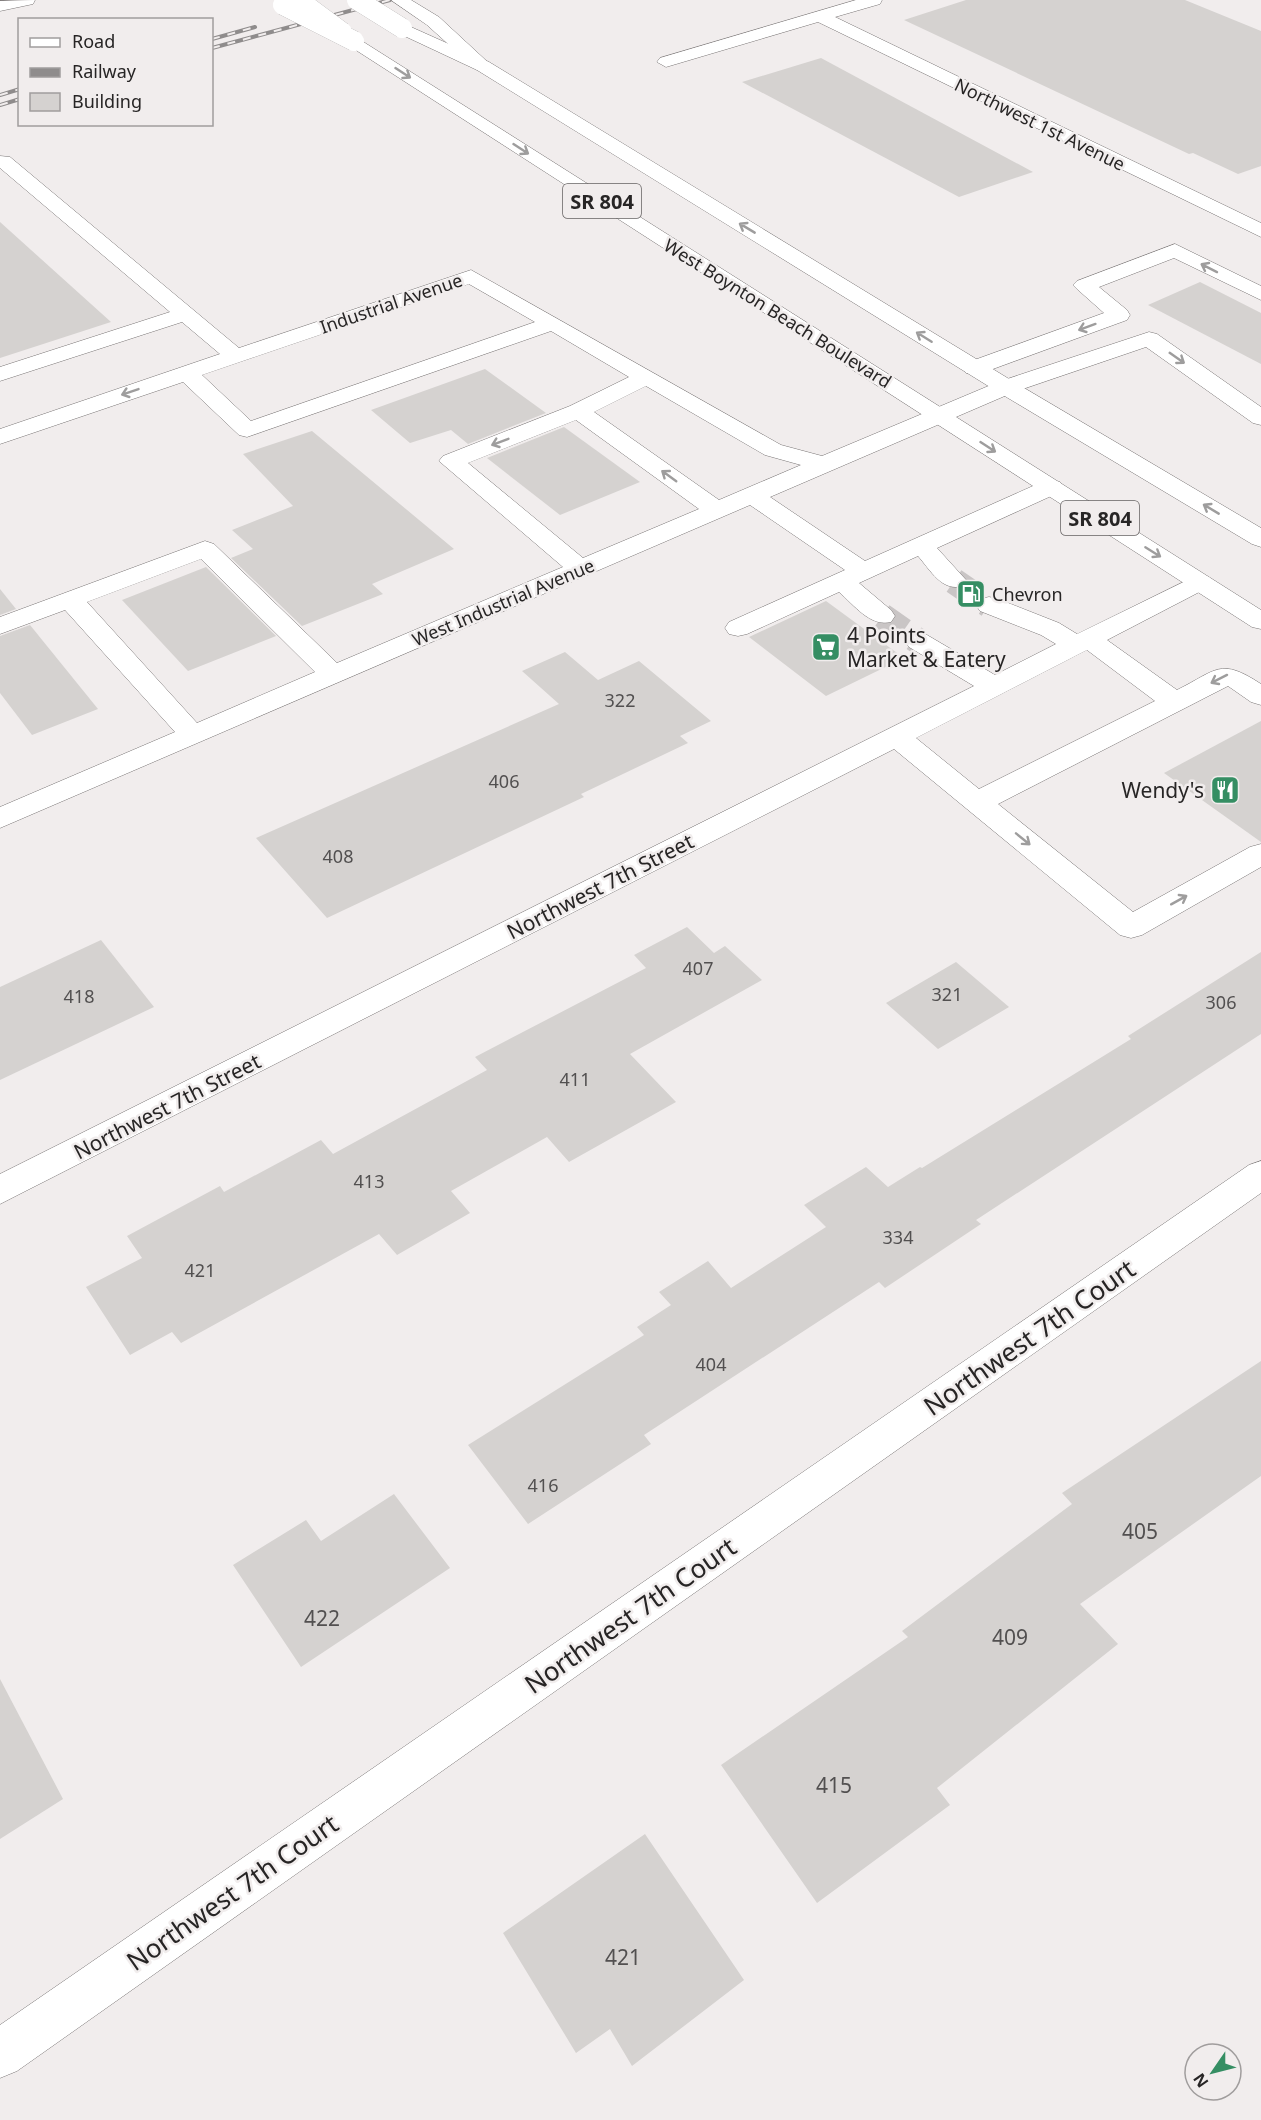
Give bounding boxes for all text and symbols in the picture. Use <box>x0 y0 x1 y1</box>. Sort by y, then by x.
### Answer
legend <box>18 18 213 126</box>
text: Road <box>72 29 115 53</box>
text: Railway <box>72 59 137 83</box>
one-way arrow <box>394 67 411 79</box>
street label: Northwest 1st Avenue <box>951 72 1129 176</box>
text: Building <box>72 89 142 113</box>
one-way arrow <box>512 144 529 156</box>
road number: SR 804 <box>563 184 641 218</box>
one-way arrow <box>739 222 756 234</box>
street label: West Boynton Beach Boulevard <box>660 233 896 393</box>
one-way arrow <box>1200 261 1218 273</box>
street label: Industrial Avenue <box>317 267 465 339</box>
one-way arrow <box>1078 322 1097 333</box>
one-way arrow <box>916 331 933 343</box>
one-way arrow <box>1168 352 1184 364</box>
one-way arrow <box>121 387 140 398</box>
one-way arrow <box>492 437 510 448</box>
one-way arrow <box>979 441 996 453</box>
one-way arrow <box>661 470 677 482</box>
road number: SR 804 <box>1061 501 1139 535</box>
one-way arrow <box>1203 503 1220 515</box>
one-way arrow <box>1144 545 1161 558</box>
street label: West Industrial Avenue <box>408 553 598 651</box>
fuel station icon: Chevron <box>955 578 987 610</box>
place label: Chevron <box>992 582 1063 606</box>
place label: 4 Points Market & Eatery <box>847 621 1006 673</box>
supermarket icon: 4 Points Market & Eatery <box>810 631 842 663</box>
one-way arrow <box>1211 674 1229 686</box>
house number: 322 <box>605 688 635 712</box>
house number: 406 <box>489 769 519 793</box>
restaurant icon: Wendy's <box>1209 774 1241 806</box>
place label: Wendy's <box>1121 776 1204 804</box>
street label: Northwest 7th Street <box>502 827 699 945</box>
one-way arrow <box>1014 832 1030 845</box>
house number: 408 <box>323 844 353 868</box>
one-way arrow <box>1170 893 1187 905</box>
house number: 407 <box>683 956 713 980</box>
house number: 321 <box>932 982 962 1006</box>
house number: 418 <box>64 984 94 1008</box>
house number: 306 <box>1206 990 1236 1014</box>
street label: Northwest 7th Street <box>69 1047 266 1165</box>
house number: 411 <box>560 1067 590 1091</box>
house number: 413 <box>354 1169 384 1193</box>
house number: 334 <box>883 1225 913 1249</box>
street label: Northwest 7th Court <box>916 1250 1142 1424</box>
house number: 421 <box>185 1258 215 1282</box>
house number: 404 <box>696 1352 726 1376</box>
house number: 416 <box>528 1473 558 1497</box>
house number: 405 <box>1122 1517 1158 1545</box>
street label: Northwest 7th Court <box>517 1528 743 1702</box>
house number: 422 <box>304 1604 340 1632</box>
house number: 409 <box>992 1623 1028 1651</box>
house number: 415 <box>816 1771 852 1799</box>
street label: Northwest 7th Court <box>119 1805 345 1979</box>
house number: 421 <box>605 1943 641 1971</box>
north arrow <box>1183 2042 1243 2102</box>
text: N <box>1188 2069 1213 2092</box>

